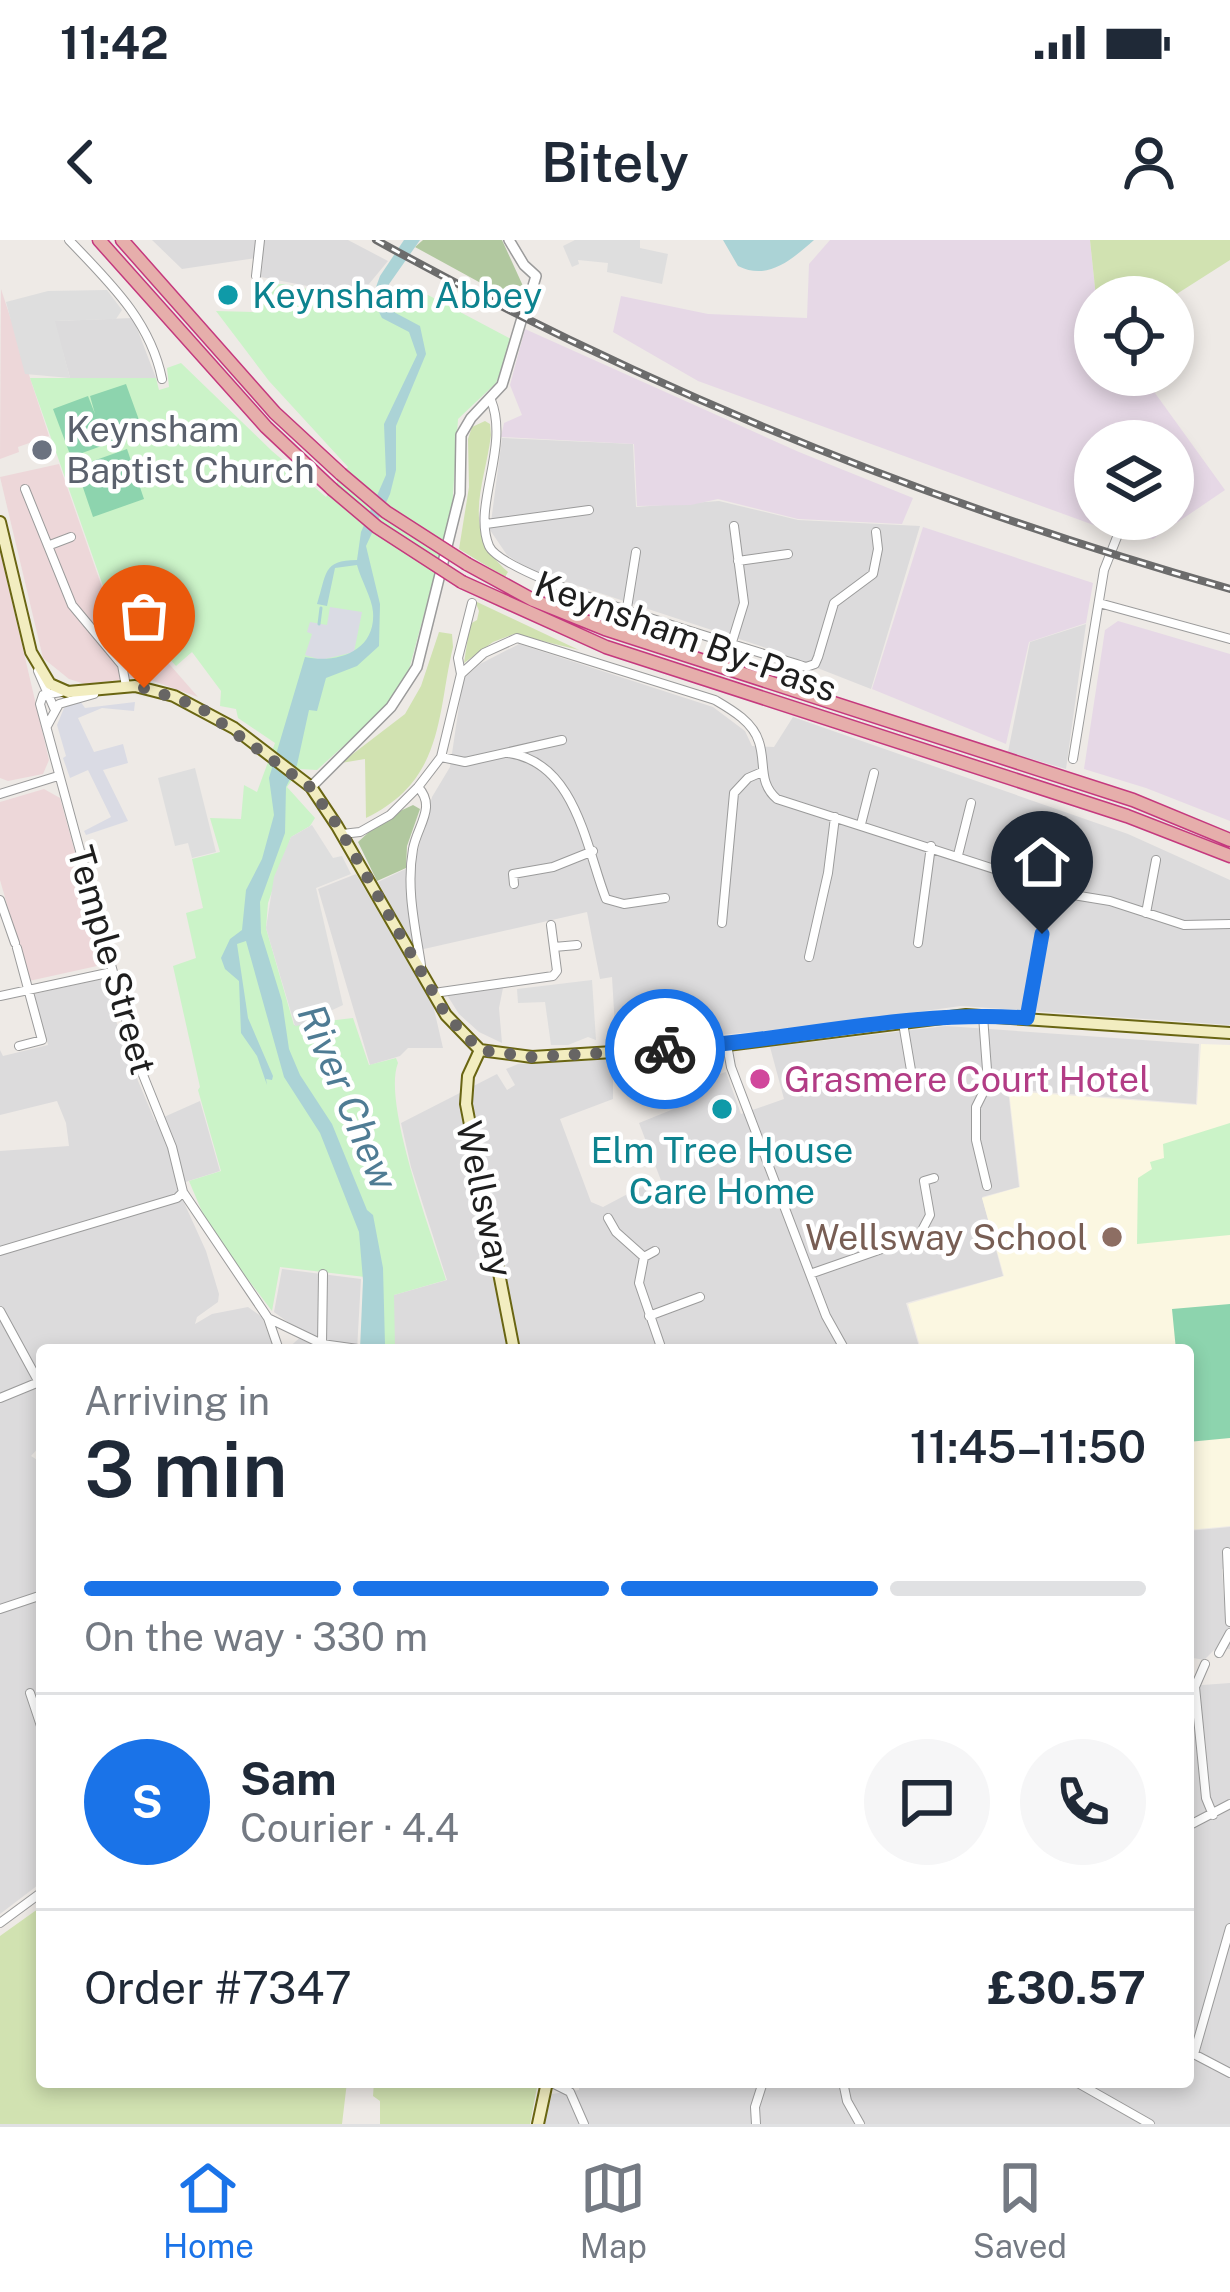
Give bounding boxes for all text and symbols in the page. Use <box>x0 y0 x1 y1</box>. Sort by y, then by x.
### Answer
text: 11:42 <box>60 16 169 69</box>
icon: back <box>48 129 114 195</box>
icon: person <box>1116 129 1182 195</box>
text: Bitely <box>541 131 689 194</box>
place label: Keynsham Abbey <box>252 274 542 316</box>
map controls <box>1074 276 1194 540</box>
button: locate <box>1074 276 1194 396</box>
marker: Keynsham Abbey <box>215 282 241 308</box>
place label: Keynsham Baptist Church <box>66 408 315 491</box>
button: layers <box>1074 420 1194 540</box>
marker: Keynsham Baptist Church <box>29 437 55 463</box>
street label: Keynsham By-Pass <box>530 562 842 710</box>
pin <box>93 565 195 688</box>
icon: bag <box>111 583 177 649</box>
pin <box>991 811 1093 934</box>
icon: home <box>1009 829 1075 895</box>
street label: Temple Street <box>59 841 165 1079</box>
courier <box>605 989 725 1109</box>
water label: River Chew <box>288 998 408 1197</box>
icon: bike <box>632 1016 698 1082</box>
place label: Grasmere Court Hotel <box>784 1058 1150 1100</box>
marker: Grasmere Court Hotel <box>747 1066 773 1092</box>
marker: Elm Tree House Care Home <box>709 1096 735 1122</box>
street label: Wellsway <box>448 1117 522 1281</box>
place label: Elm Tree House Care Home <box>591 1129 853 1212</box>
place label: Wellsway School <box>805 1216 1088 1258</box>
marker: Wellsway School <box>1099 1224 1125 1250</box>
text: Arriving in <box>84 1378 270 1424</box>
text: 11:45–11:50 <box>910 1420 1146 1473</box>
text: 3 min <box>84 1423 288 1515</box>
text: On the way · 330 m <box>84 1614 428 1660</box>
button: chat <box>864 1739 990 1865</box>
button: phone <box>1020 1739 1146 1865</box>
text: Sam <box>240 1752 337 1805</box>
text: S <box>131 1775 163 1828</box>
text: Courier · 4.4 <box>240 1805 459 1851</box>
text: Order #7347 <box>84 1961 352 2014</box>
text: £30.57 <box>987 1961 1146 2014</box>
tab: Home <box>163 2155 254 2265</box>
tab: Map <box>580 2155 647 2265</box>
tab: Saved <box>973 2155 1067 2265</box>

